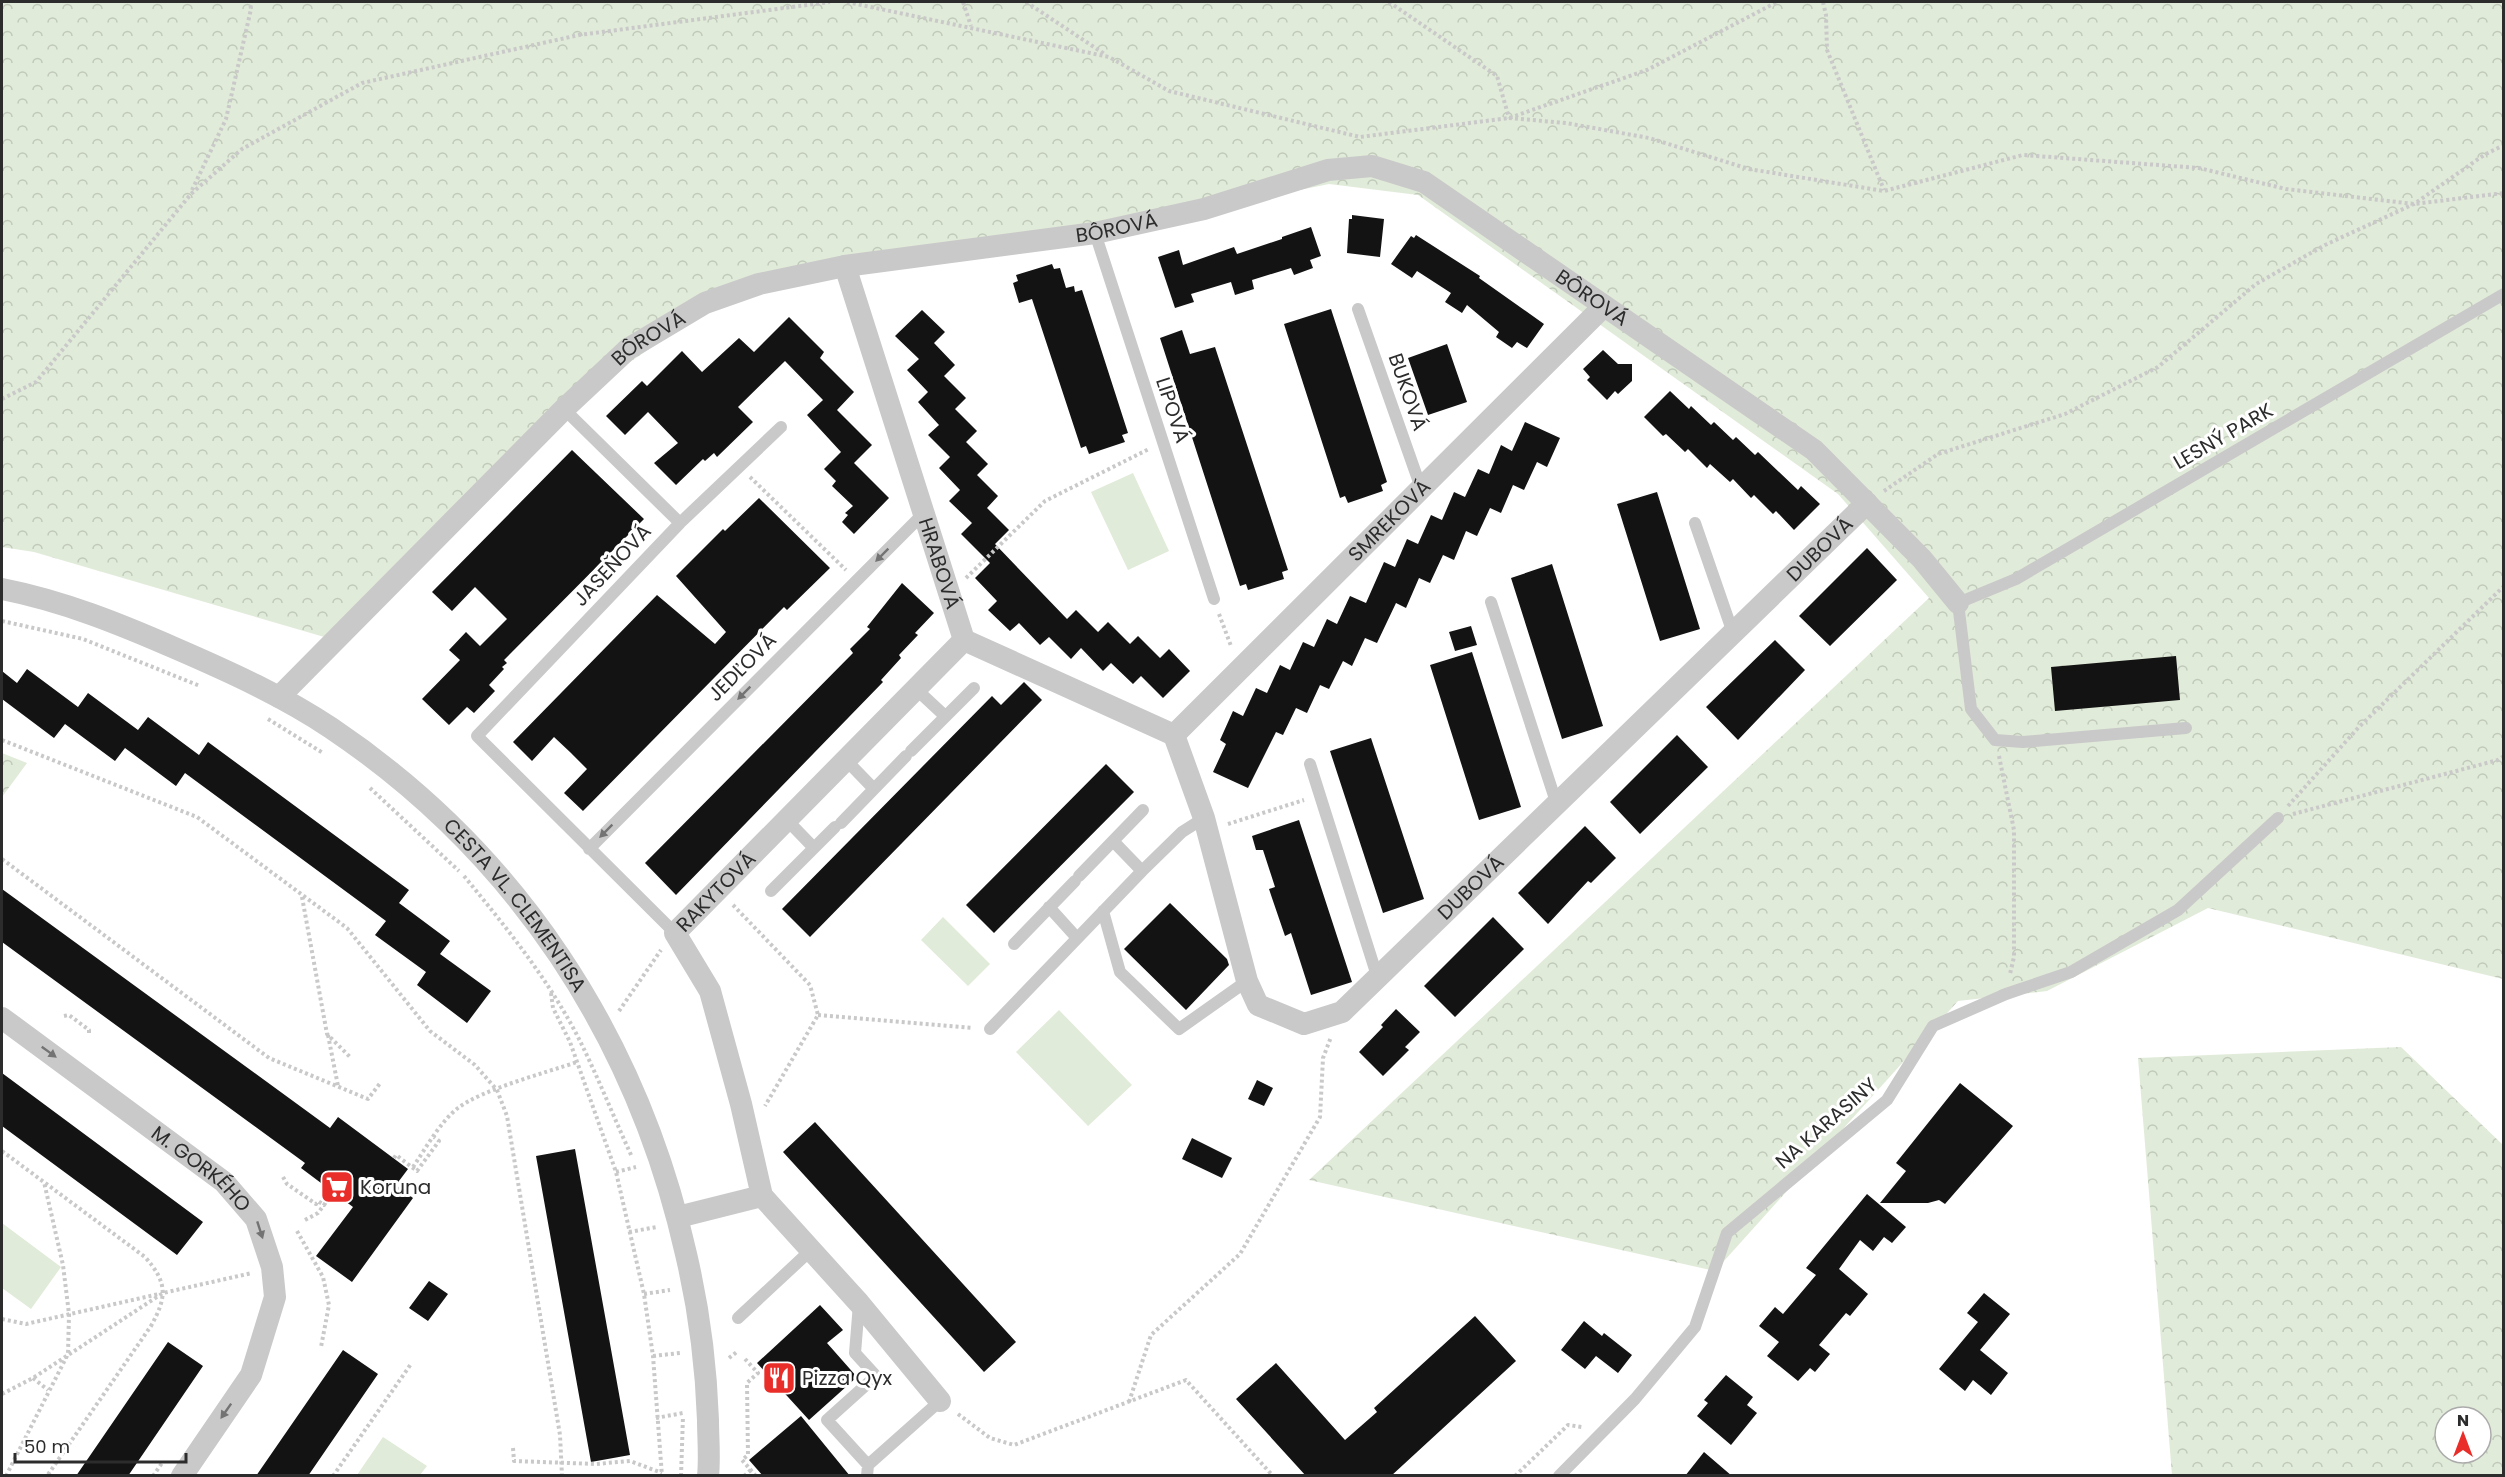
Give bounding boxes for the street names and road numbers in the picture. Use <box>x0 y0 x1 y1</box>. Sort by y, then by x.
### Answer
street label: BÔROVÁ <box>1074 206 1160 249</box>
street label: BÔROVÁ <box>1550 262 1634 333</box>
street label: BÔROVÁ <box>605 304 691 372</box>
street label: BUKOVÁ <box>1382 349 1434 435</box>
street label: LIPOVÁ <box>1149 373 1197 447</box>
street label: LESNÝ PARK <box>2168 396 2278 476</box>
street label: SMREKOVÁ <box>1342 473 1437 568</box>
street label: DUBOVÁ <box>1780 510 1859 588</box>
street label: HRABOVÁ <box>912 514 967 613</box>
street label: JASEŇOVÁ <box>567 518 657 612</box>
street label: JEDĽOVÁ <box>701 626 783 708</box>
street label: CESTA VL. CLEMENTISA <box>437 812 593 997</box>
street label: RAKYTOVÁ <box>670 845 762 938</box>
street label: DUBOVÁ <box>1431 848 1510 926</box>
street label: NA KARASINY <box>1769 1071 1883 1175</box>
street label: M. GORKÉHO <box>146 1119 258 1218</box>

